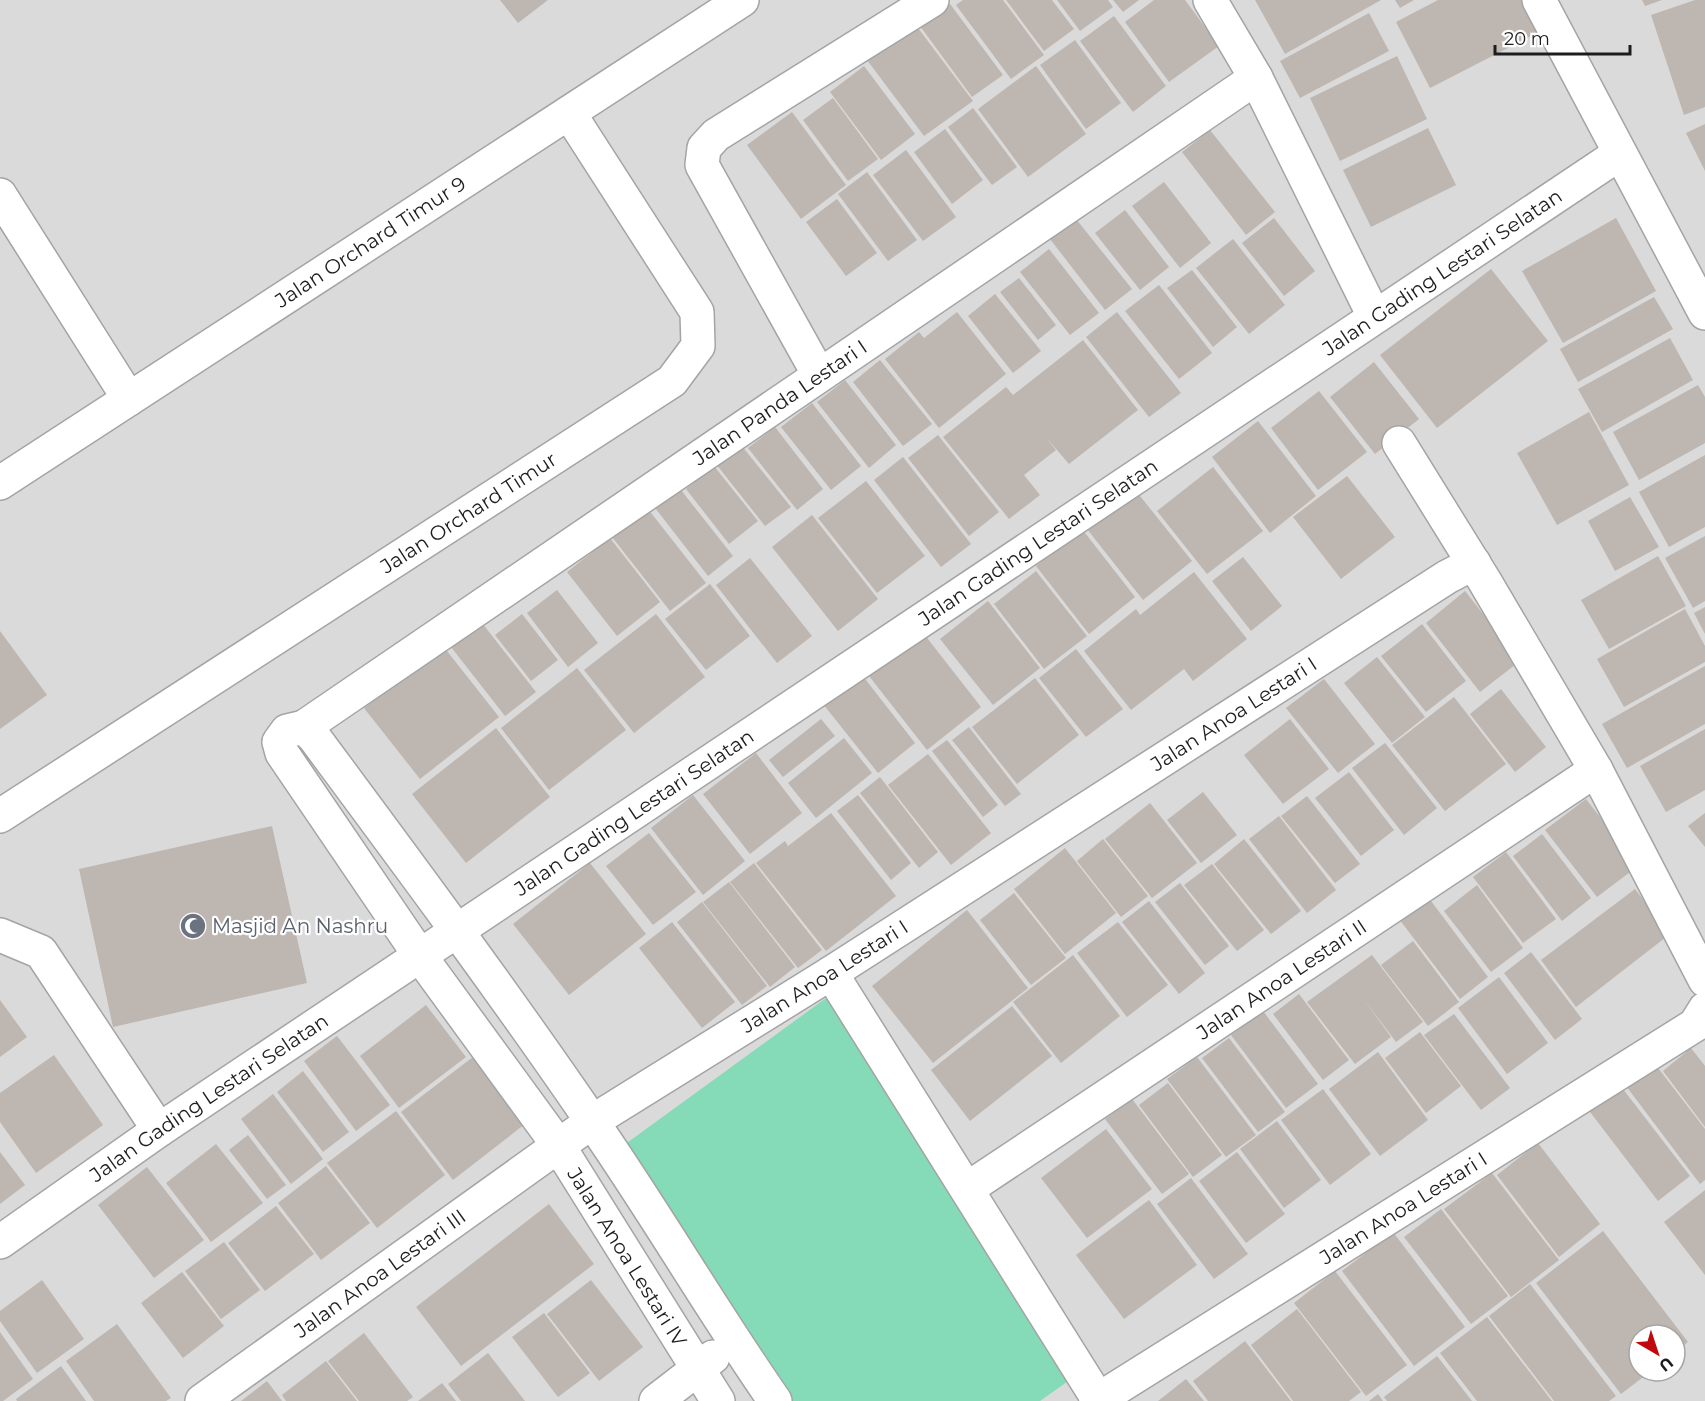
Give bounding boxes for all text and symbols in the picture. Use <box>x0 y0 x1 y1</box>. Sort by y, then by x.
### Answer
scale bar <box>1495 18 1630 56</box>
text: 20 m <box>1504 28 1550 50</box>
street label: Jalan Orchard Timur 9 <box>270 171 470 313</box>
street label: Jalan Gading Lestari Selatan <box>1317 184 1566 361</box>
street label: Jalan Panda Lestari I <box>687 335 872 471</box>
street label: Jalan Orchard Timur <box>375 447 561 579</box>
street label: Jalan Gading Lestari Selatan <box>913 454 1162 631</box>
street label: Jalan Anoa Lestari I <box>1145 652 1321 777</box>
street label: Jalan Gading Lestari Selatan <box>509 724 758 901</box>
mosque icon: Masjid An Nashru <box>178 911 208 941</box>
place label: Masjid An Nashru <box>212 914 388 938</box>
street label: Jalan Anoa Lestari II <box>1191 914 1371 1045</box>
street label: Jalan Anoa Lestari I <box>736 915 913 1038</box>
street label: Jalan Gading Lestari Selatan <box>84 1008 333 1188</box>
street label: Jalan Anoa Lestari I <box>1315 1147 1492 1270</box>
street label: Jalan Anoa Lestari IV <box>562 1162 692 1351</box>
street label: Jalan Anoa Lestari III <box>289 1204 470 1343</box>
north arrow <box>1627 1323 1687 1383</box>
text: U <box>1655 1353 1677 1376</box>

